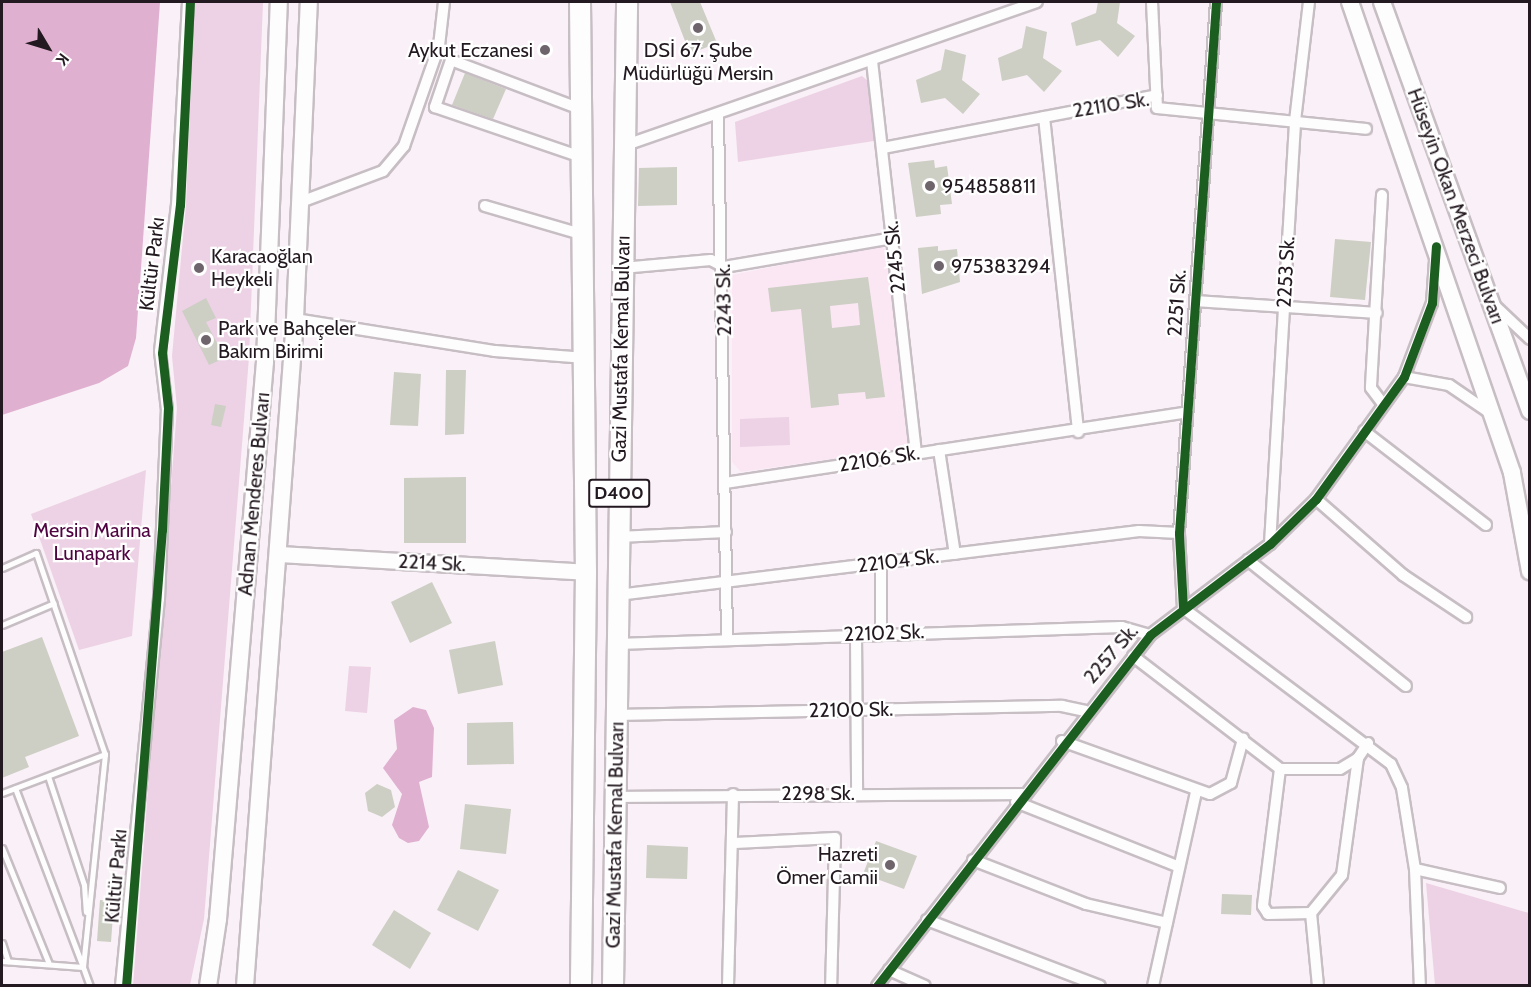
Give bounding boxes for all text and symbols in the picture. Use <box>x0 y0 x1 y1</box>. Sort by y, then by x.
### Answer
north arrow <box>18 18 78 78</box>
marker: DSİ 67. Şube Müdürlüğü Mersin <box>691 21 705 35</box>
place label: Aykut Eczanesi <box>408 38 533 62</box>
place label: DSİ 67. Şube Müdürlüğü Mersin <box>623 38 773 85</box>
marker: Aykut Eczanesi <box>538 43 552 57</box>
text: K <box>52 50 73 69</box>
street label: Hüseyin Okan Merzeci Bulvarı <box>1402 85 1510 327</box>
street label: 22110 Sk. <box>1071 87 1151 123</box>
place label: 954858811 <box>942 174 1036 198</box>
marker: 954858811 <box>923 179 937 193</box>
street label: Kültür Parkı <box>134 216 170 312</box>
street label: 2245 Sk. <box>879 220 911 294</box>
street label: Gazi Mustafa Kemal Bulvarı <box>607 235 635 463</box>
street label: 2253 Sk. <box>1272 236 1300 308</box>
place label: Karacaoğlan Heykeli <box>211 244 313 291</box>
place label: 975383294 <box>951 254 1050 278</box>
marker: 975383294 <box>932 259 946 273</box>
marker: Karacaoğlan Heykeli <box>192 261 206 275</box>
street label: 2243 Sk. <box>711 264 737 336</box>
street label: 2251 Sk. <box>1163 269 1191 337</box>
place label: Park ve Bahçeler Bakım Birimi <box>218 316 356 363</box>
marker: Park ve Bahçeler Bakım Birimi <box>199 333 213 347</box>
street label: Adnan Menderes Bulvarı <box>233 391 275 597</box>
street label: 22106 Sk. <box>837 441 921 477</box>
road number: D400 <box>588 478 650 508</box>
park label: Mersin Marina Lunapark <box>33 519 151 566</box>
street label: 22104 Sk. <box>856 544 940 578</box>
street label: 2214 Sk. <box>397 549 467 577</box>
street label: 2257 Sk. <box>1079 619 1143 689</box>
street label: 22102 Sk. <box>843 620 925 646</box>
street label: 22100 Sk. <box>809 697 893 723</box>
street label: Gazi Mustafa Kemal Bulvarı <box>601 721 629 949</box>
street label: 2298 Sk. <box>781 781 855 805</box>
street label: Kültür Parkı <box>100 828 132 924</box>
place label: Hazreti Ömer Camii <box>776 842 878 889</box>
marker: Hazreti Ömer Camii <box>883 858 897 872</box>

